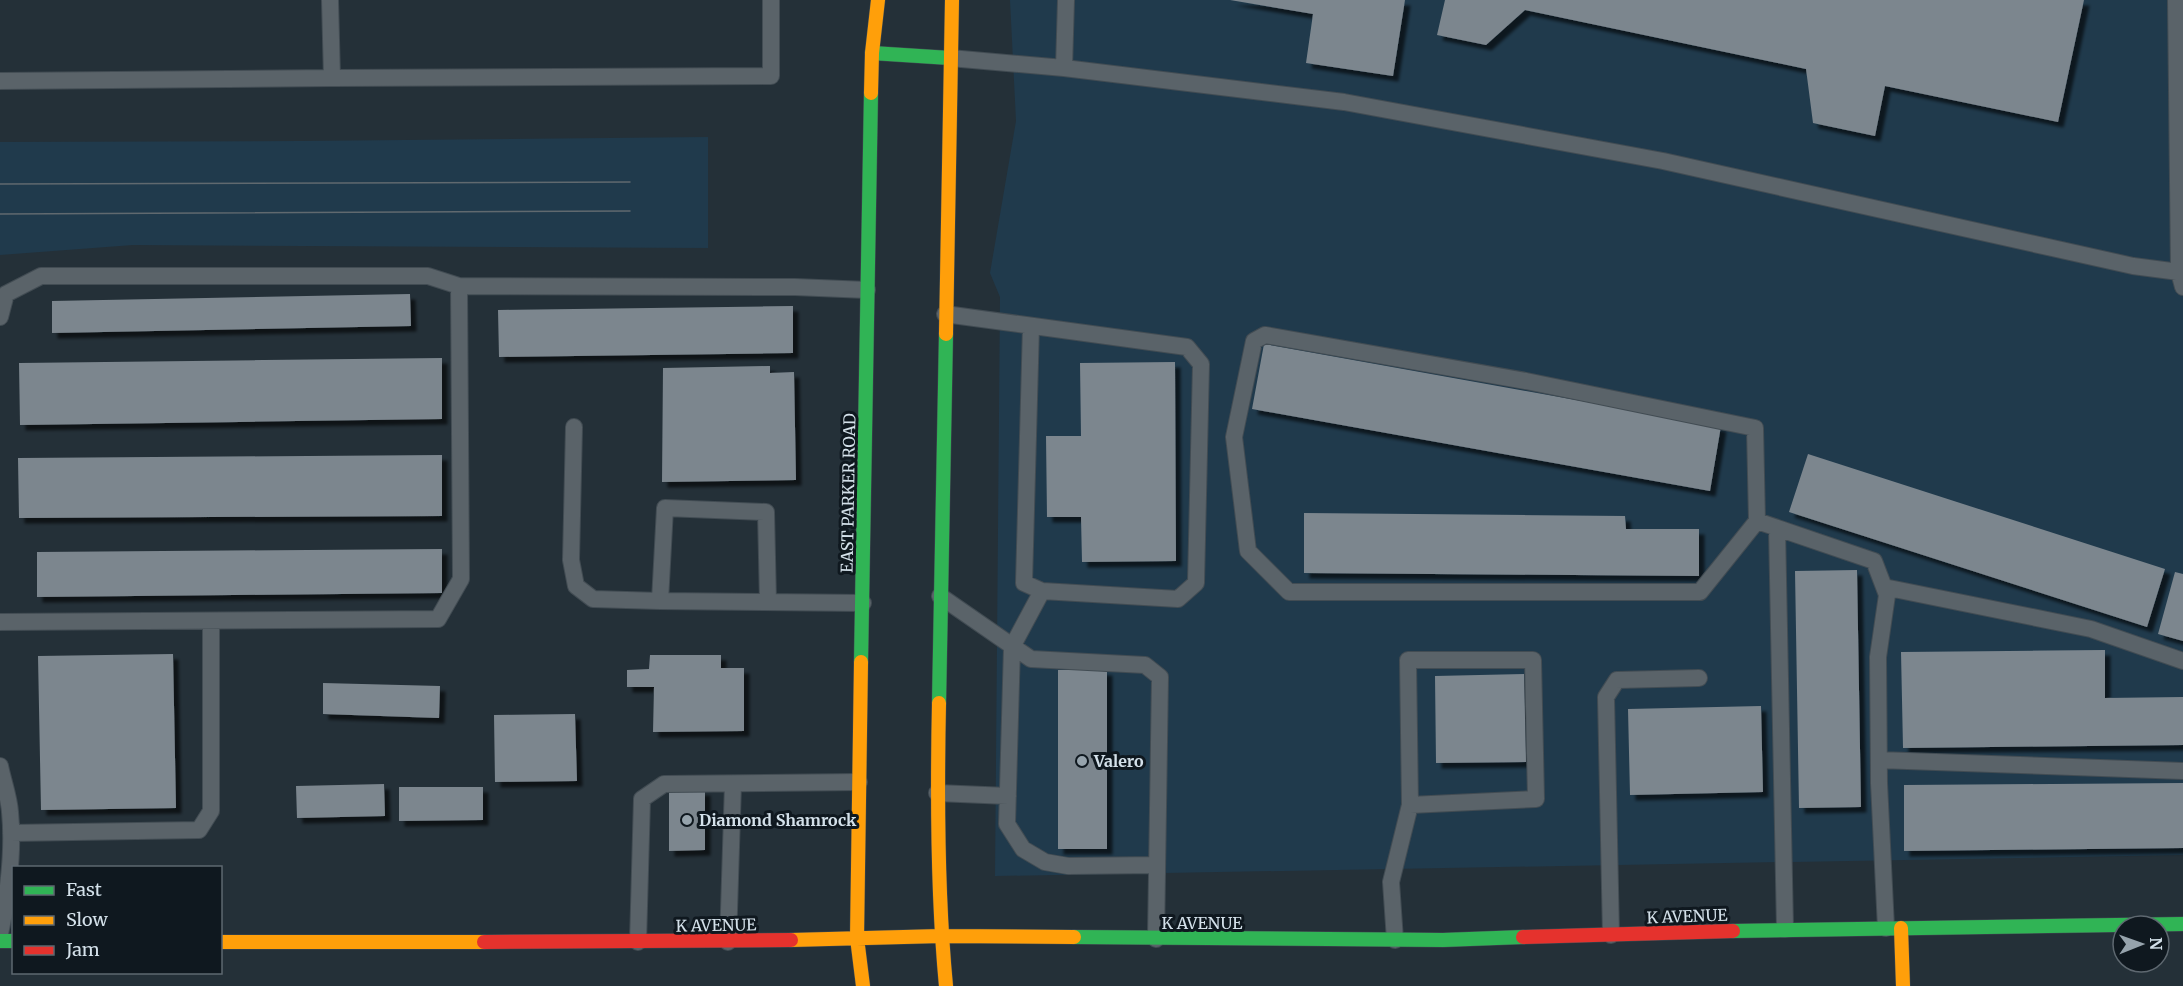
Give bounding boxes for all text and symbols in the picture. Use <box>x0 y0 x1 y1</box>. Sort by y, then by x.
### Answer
street label: EAST PARKER ROAD <box>837 413 859 573</box>
place label: Valero <box>1093 751 1144 771</box>
marker: Valero <box>1075 754 1089 768</box>
place label: Diamond Shamrock <box>699 810 857 830</box>
marker: Diamond Shamrock <box>680 813 694 827</box>
legend <box>12 866 222 974</box>
text: Fast <box>66 878 102 901</box>
street label: K AVENUE <box>1646 905 1729 927</box>
text: Slow <box>66 908 109 931</box>
street label: K AVENUE <box>1162 913 1243 933</box>
street label: K AVENUE <box>675 914 757 936</box>
north arrow <box>2111 914 2171 974</box>
text: N <box>2146 937 2166 951</box>
text: Jam <box>65 938 100 961</box>

